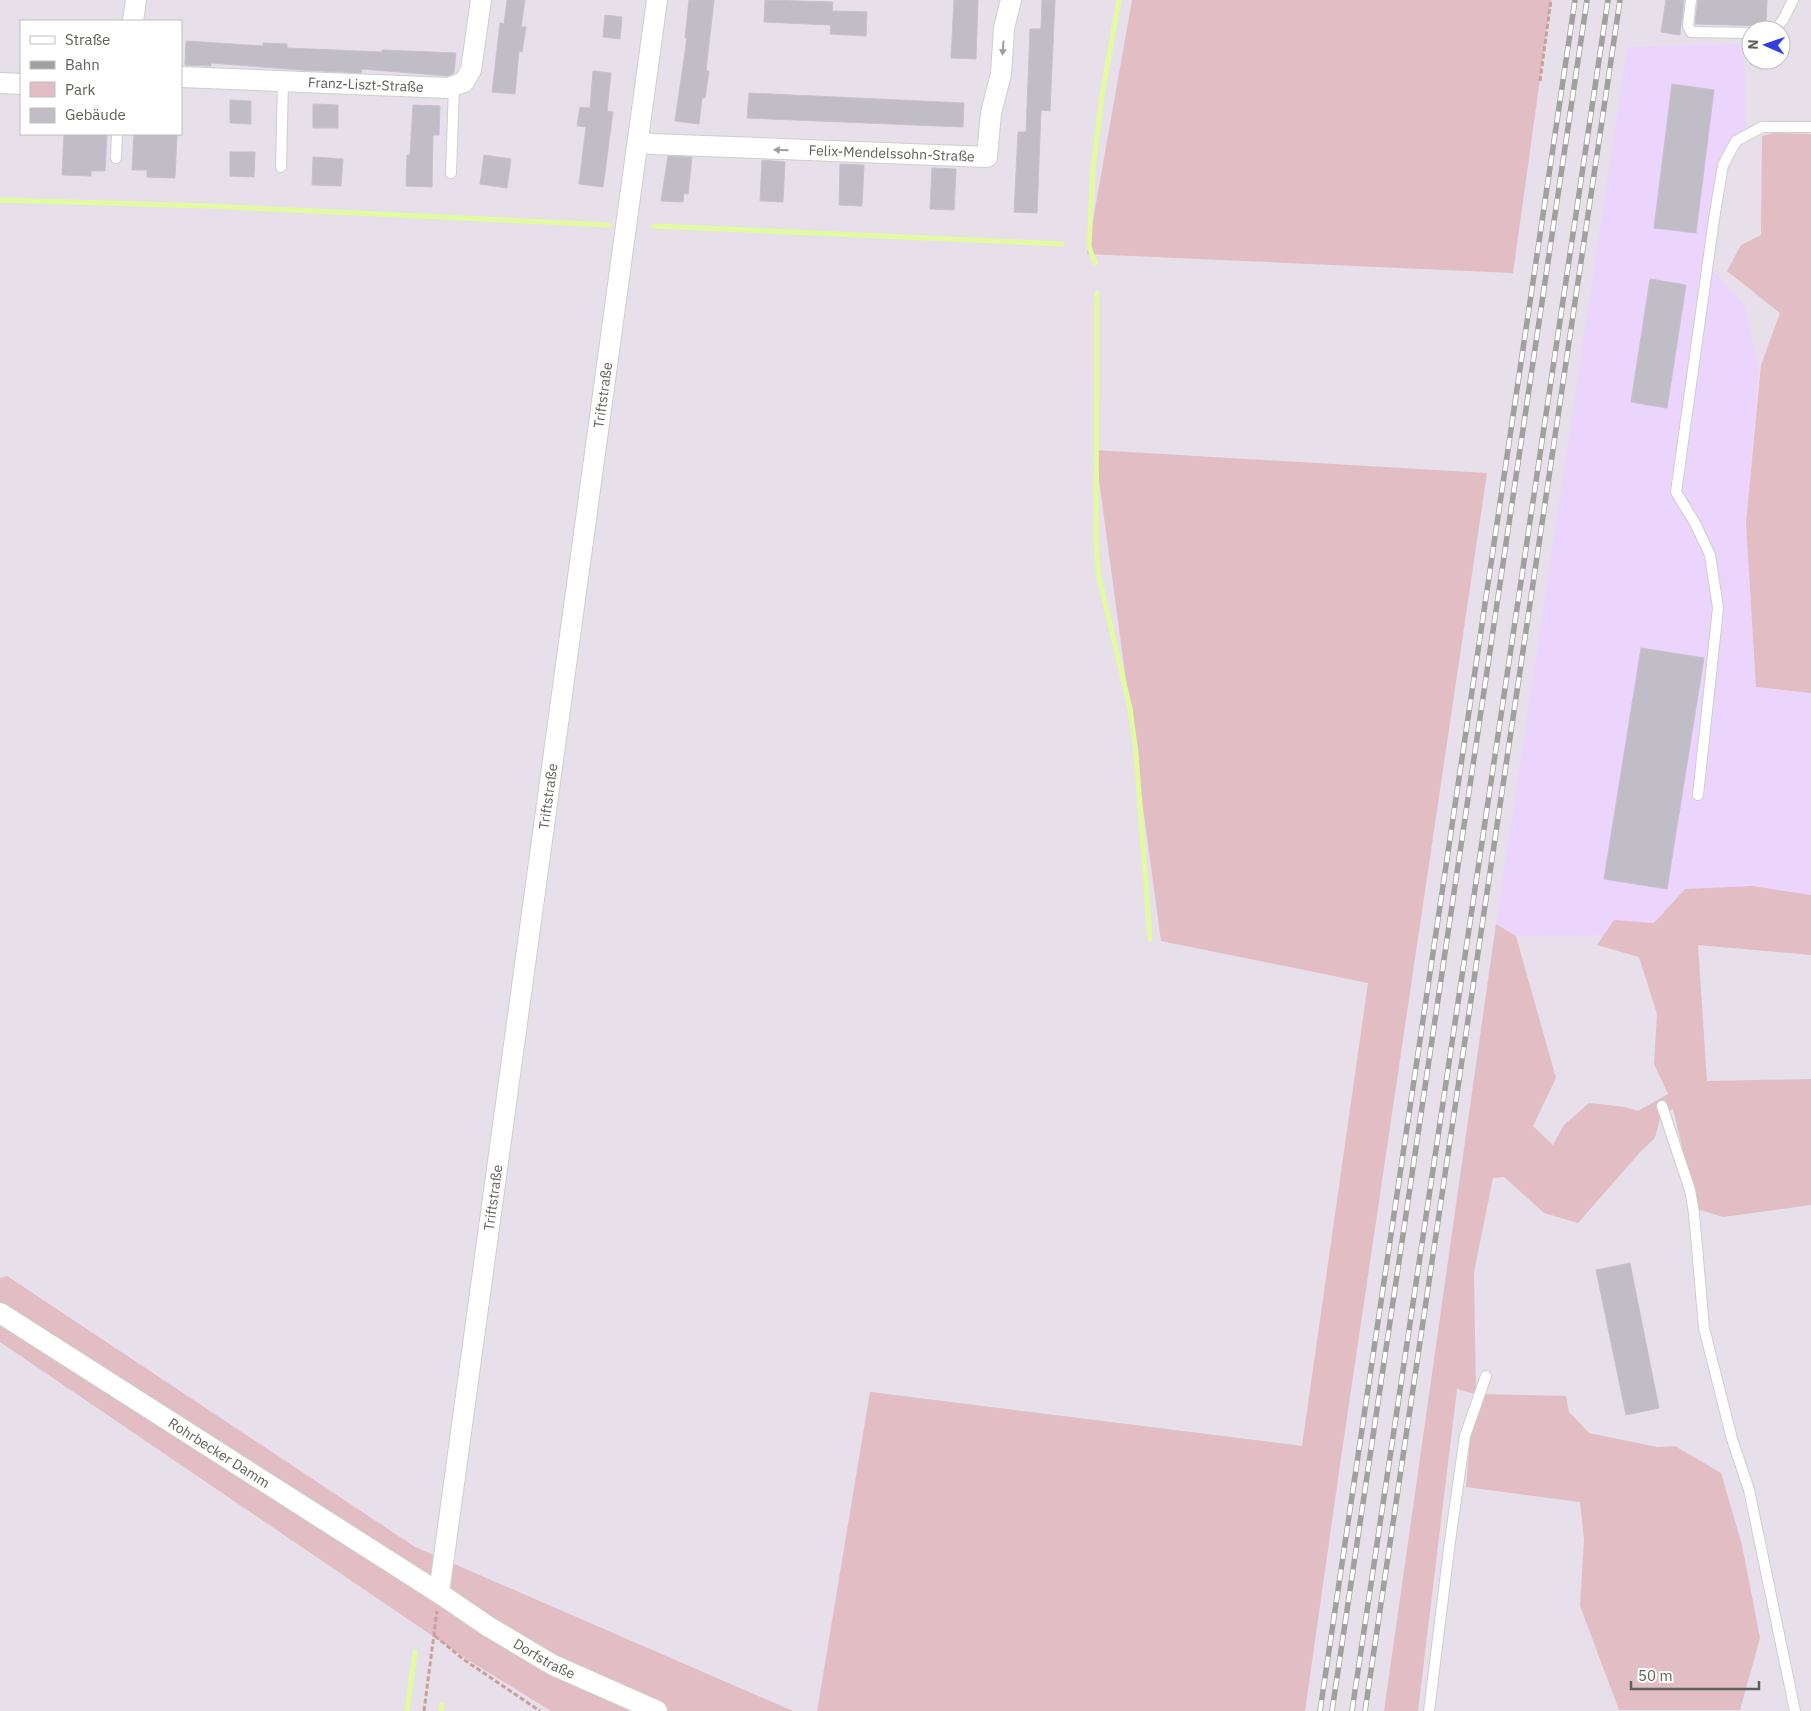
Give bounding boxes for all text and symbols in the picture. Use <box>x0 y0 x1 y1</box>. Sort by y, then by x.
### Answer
legend <box>20 20 182 135</box>
north arrow <box>1741 20 1791 70</box>
text: Straße <box>65 30 110 49</box>
text: N <box>1744 39 1762 50</box>
one-way arrow <box>998 40 1006 56</box>
text: Bahn <box>65 55 100 74</box>
street label: Franz-Liszt-Straße <box>308 73 424 96</box>
text: Park <box>65 80 95 99</box>
text: Gebäude <box>65 105 126 124</box>
street label: Felix-Mendelssohn-Straße <box>808 141 975 166</box>
one-way arrow <box>772 145 788 153</box>
street label: Triftstraße <box>590 361 616 429</box>
street label: Triftstraße <box>535 762 561 831</box>
street label: Triftstraße <box>480 1163 507 1232</box>
street label: Rohrbecker Damm <box>165 1414 273 1492</box>
street label: Dorfstraße <box>510 1635 578 1683</box>
scale bar <box>1631 1658 1758 1690</box>
text: 50 m <box>1638 1666 1673 1685</box>

